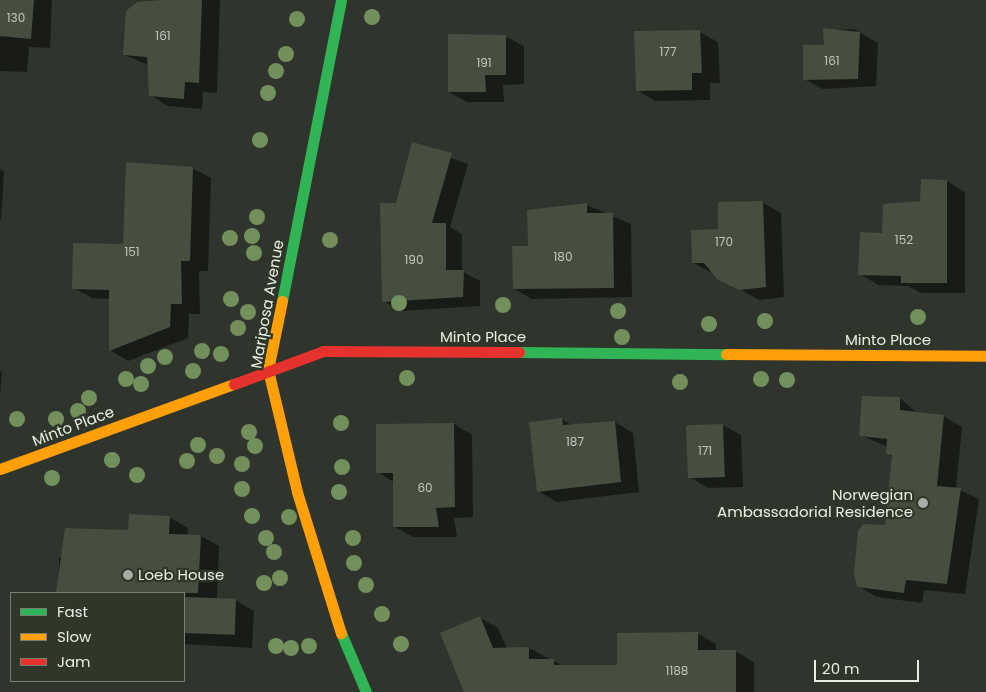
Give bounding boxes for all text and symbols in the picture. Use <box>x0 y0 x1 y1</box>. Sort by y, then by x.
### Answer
house number: 130 <box>7 11 25 25</box>
house number: 161 <box>155 29 171 43</box>
house number: 177 <box>660 45 676 59</box>
house number: 161 <box>824 54 840 68</box>
house number: 191 <box>476 56 492 70</box>
house number: 152 <box>895 233 913 247</box>
house number: 170 <box>715 235 733 249</box>
street label: Mariposa Avenue <box>247 238 287 370</box>
house number: 151 <box>124 245 140 259</box>
house number: 180 <box>554 250 572 264</box>
house number: 190 <box>405 253 423 267</box>
street label: Minto Place <box>440 328 526 346</box>
street label: Minto Place <box>845 331 931 349</box>
street label: Minto Place <box>30 402 116 450</box>
house number: 187 <box>566 435 584 449</box>
house number: 171 <box>698 444 712 458</box>
house number: 60 <box>417 481 433 495</box>
place label: Norwegian Ambassadorial Residence <box>717 485 913 520</box>
marker: Norwegian Ambassadorial Residence <box>917 497 929 509</box>
place label: Loeb House <box>138 566 224 584</box>
marker: Loeb House <box>122 569 134 581</box>
legend <box>10 592 185 682</box>
text: Fast <box>57 601 88 622</box>
text: Slow <box>57 626 91 647</box>
scale bar <box>816 650 921 682</box>
text: Jam <box>57 651 91 672</box>
text: 20 m <box>822 658 860 679</box>
house number: 1188 <box>666 664 688 678</box>

